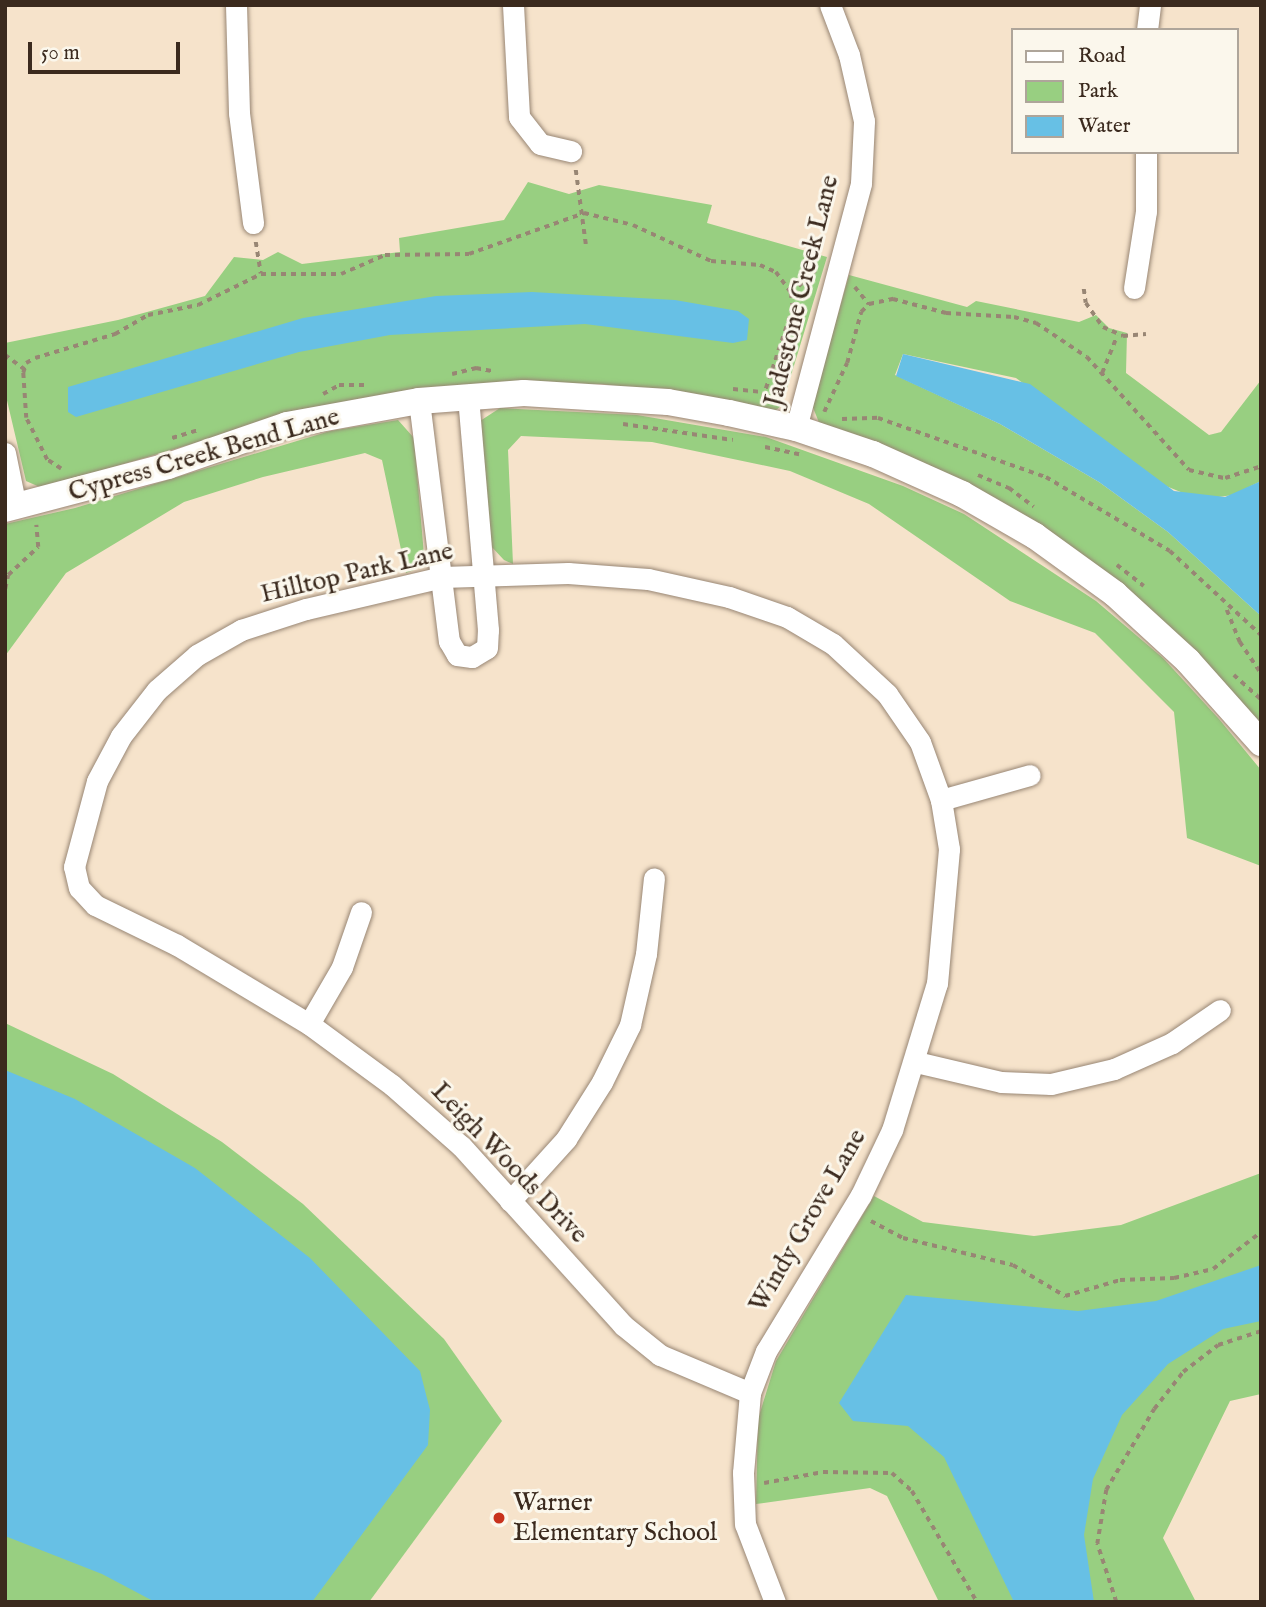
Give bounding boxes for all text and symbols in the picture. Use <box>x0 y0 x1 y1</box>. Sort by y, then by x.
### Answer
scale bar <box>32 28 184 72</box>
legend <box>1010 28 1238 154</box>
text: 50 m <box>41 40 80 67</box>
text: Road <box>1078 43 1125 70</box>
text: Park <box>1078 78 1118 105</box>
text: Water <box>1078 113 1130 140</box>
street label: Jadestone Creek Lane <box>758 172 846 410</box>
street label: Cypress Creek Bend Lane <box>65 401 343 509</box>
street label: Hilltop Park Lane <box>258 536 456 610</box>
street label: Leigh Woods Drive <box>424 1076 594 1250</box>
street label: Windy Grove Lane <box>743 1124 873 1318</box>
place label: Warner Elementary School <box>513 1487 717 1548</box>
marker: Warner Elementary School <box>491 1510 507 1526</box>

